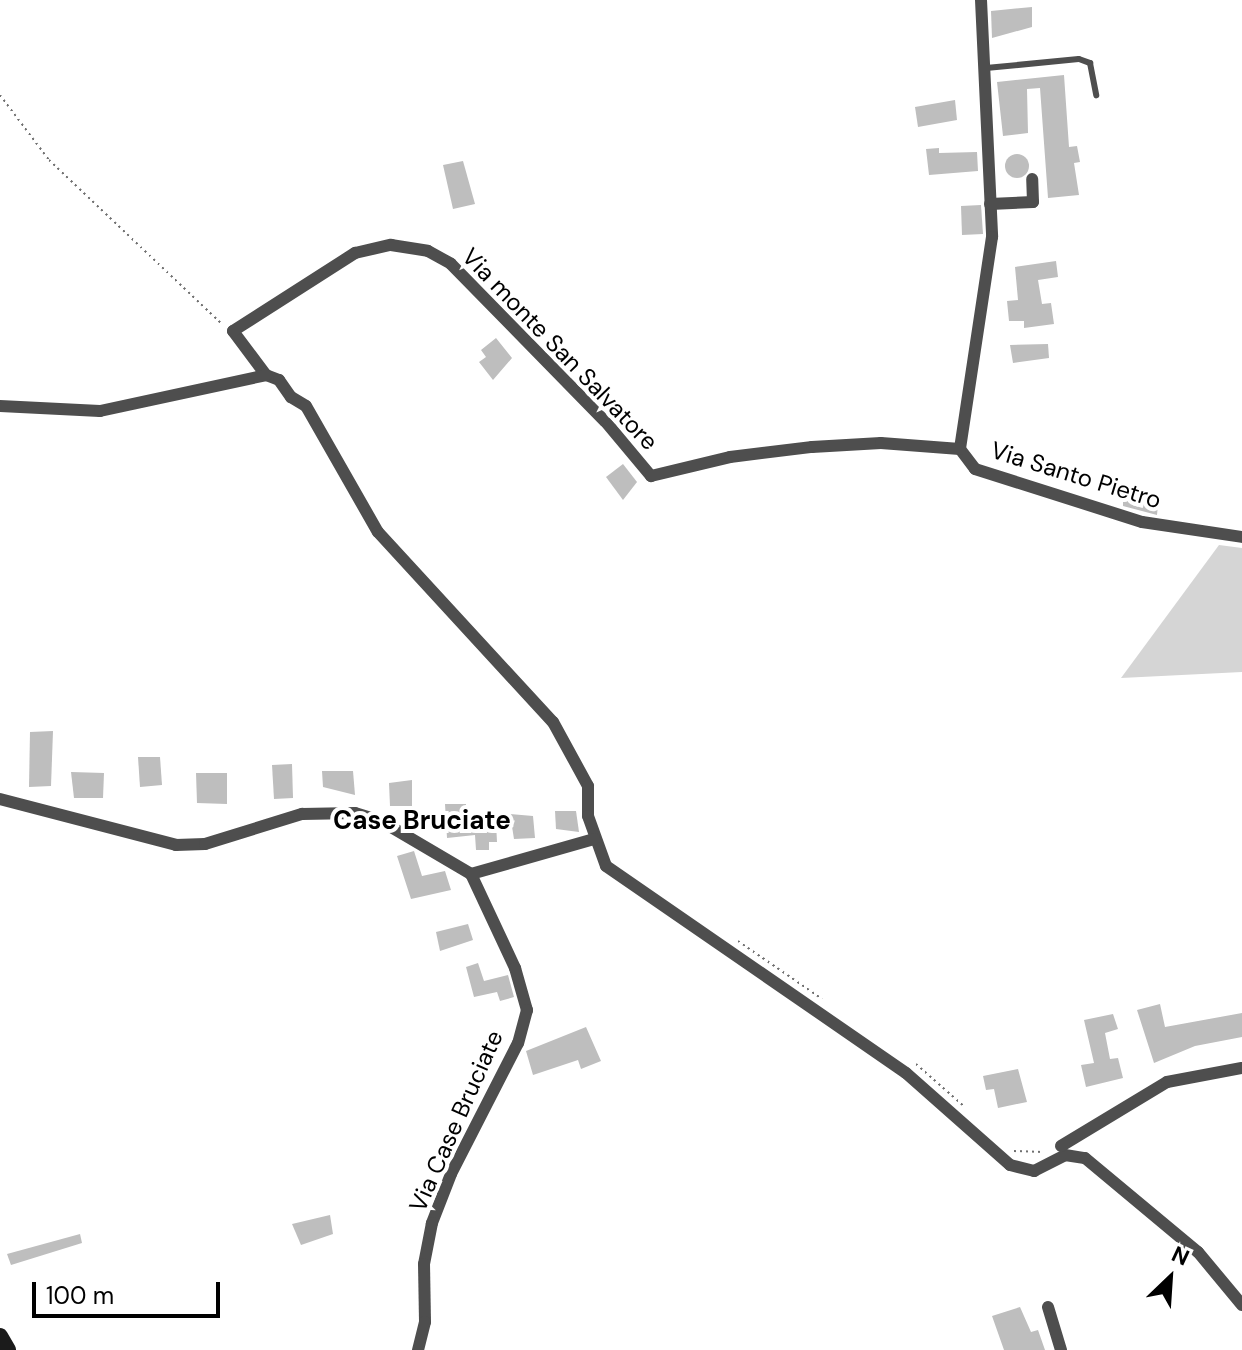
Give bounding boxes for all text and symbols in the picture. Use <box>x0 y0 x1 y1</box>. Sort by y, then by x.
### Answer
street label: Via monte San Salvatore <box>456 242 664 456</box>
street label: Via Santo Pietro <box>987 435 1165 515</box>
district label: Case Bruciate <box>333 805 511 837</box>
street label: Via Case Bruciate <box>403 1026 509 1216</box>
north arrow <box>1130 1238 1210 1318</box>
text: N <box>1167 1239 1194 1272</box>
scale bar <box>36 1266 224 1316</box>
text: 100 m <box>46 1280 114 1311</box>

